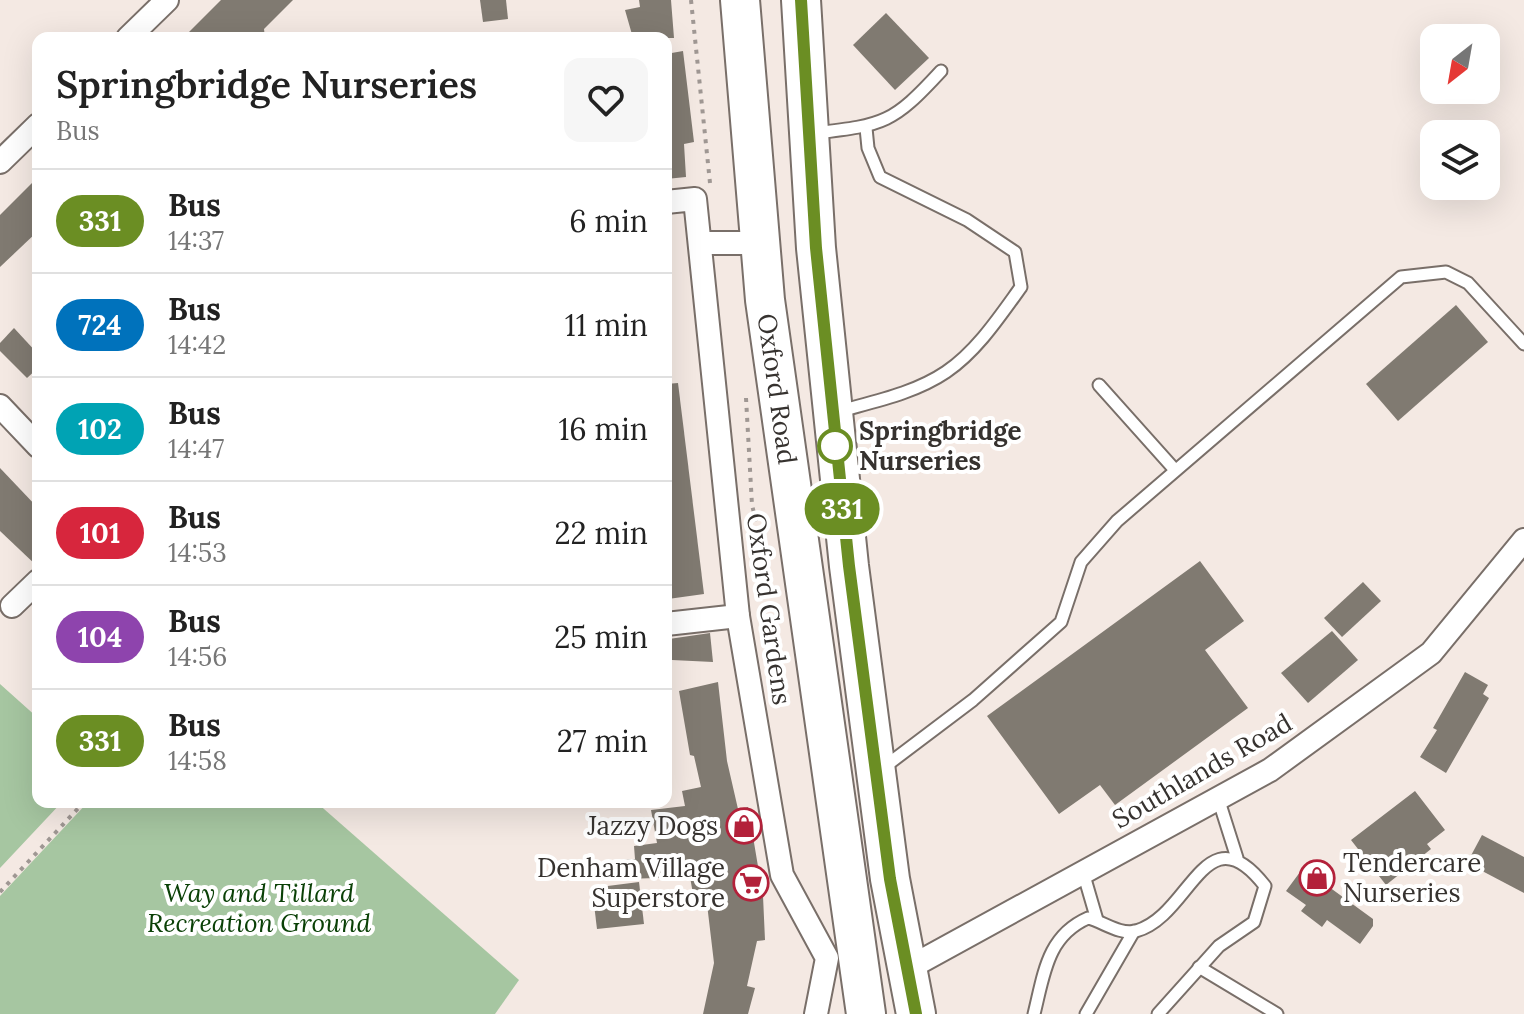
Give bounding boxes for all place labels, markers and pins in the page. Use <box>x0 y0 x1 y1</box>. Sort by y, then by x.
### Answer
place label: Springbridge Nurseries <box>859 414 1021 477</box>
marker: Springbridge Nurseries <box>818 429 852 463</box>
shop icon: Jazzy Dogs <box>725 807 763 845</box>
place label: Jazzy Dogs <box>586 809 718 842</box>
place label: Tendercare Nurseries <box>1343 846 1481 909</box>
place label: Denham Village Superstore <box>537 851 725 914</box>
shop icon: Tendercare Nurseries <box>1298 859 1336 897</box>
supermarket icon: Denham Village Superstore <box>732 864 770 902</box>

